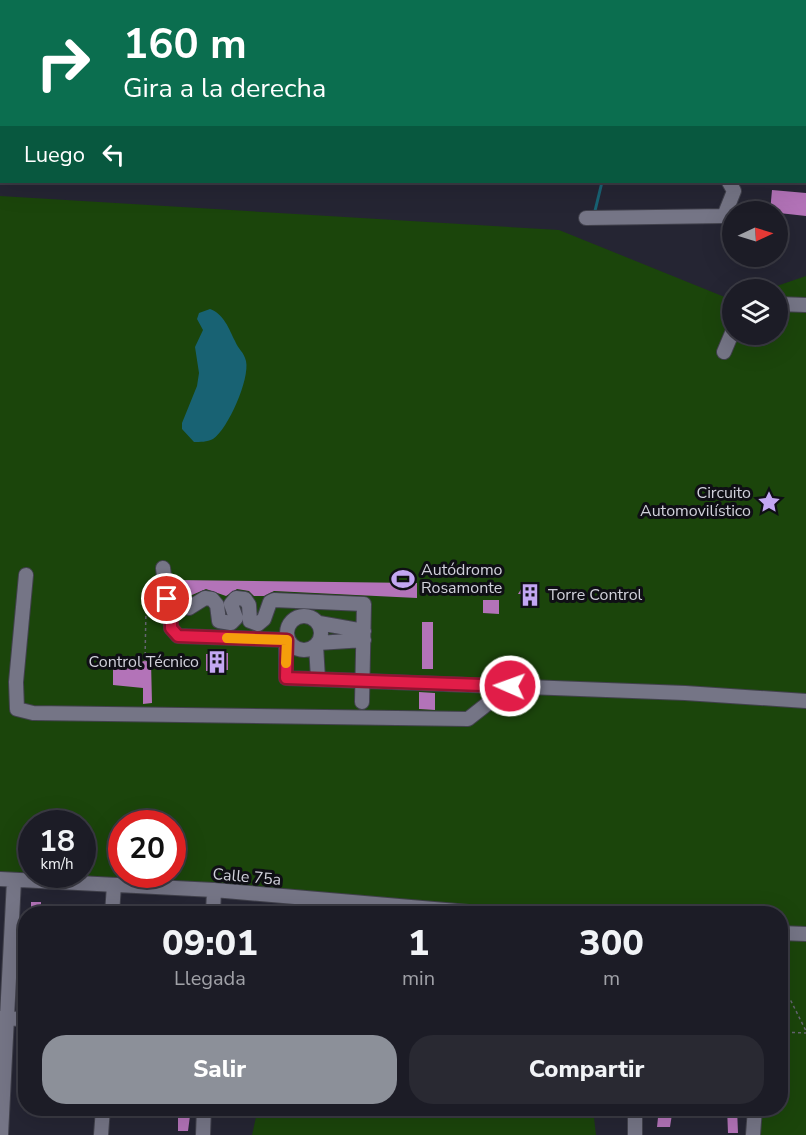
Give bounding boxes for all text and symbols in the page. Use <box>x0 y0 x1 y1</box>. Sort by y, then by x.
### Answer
text: 160 m <box>123 16 247 73</box>
icon: right <box>24 24 102 102</box>
text: Gira a la derecha <box>123 70 326 107</box>
icon: left <box>97 138 130 171</box>
text: Luego <box>24 140 85 170</box>
north arrow <box>722 201 788 267</box>
map controls <box>722 201 788 345</box>
button: layers <box>722 279 788 345</box>
place label: Circuito Automovilístico <box>640 482 751 522</box>
place icon: Circuito Automovilístico <box>756 489 782 515</box>
place label: Autódromo Rosamonte <box>421 559 503 599</box>
sports icon: Autódromo Rosamonte <box>390 566 416 592</box>
pin <box>141 573 192 624</box>
icon: arrive <box>150 582 183 615</box>
building icon: Torre Control <box>517 582 543 608</box>
place label: Torre Control <box>548 584 643 606</box>
building icon: Control Técnico <box>204 649 230 675</box>
place label: Control Técnico <box>89 651 199 673</box>
position arrow <box>478 654 542 718</box>
speed limit sign: 20 <box>108 810 186 888</box>
text: 18 <box>39 821 75 862</box>
text: km/h <box>40 854 74 874</box>
street label: Calle 75a <box>212 863 282 891</box>
text: 09:01 <box>162 919 258 968</box>
text: 1 <box>408 919 429 968</box>
text: 300 <box>579 919 644 968</box>
text: Llegada <box>174 965 246 992</box>
text: min <box>402 965 435 992</box>
text: m <box>603 965 620 992</box>
button: Salir <box>42 1035 397 1104</box>
button: Compartir <box>409 1035 764 1104</box>

